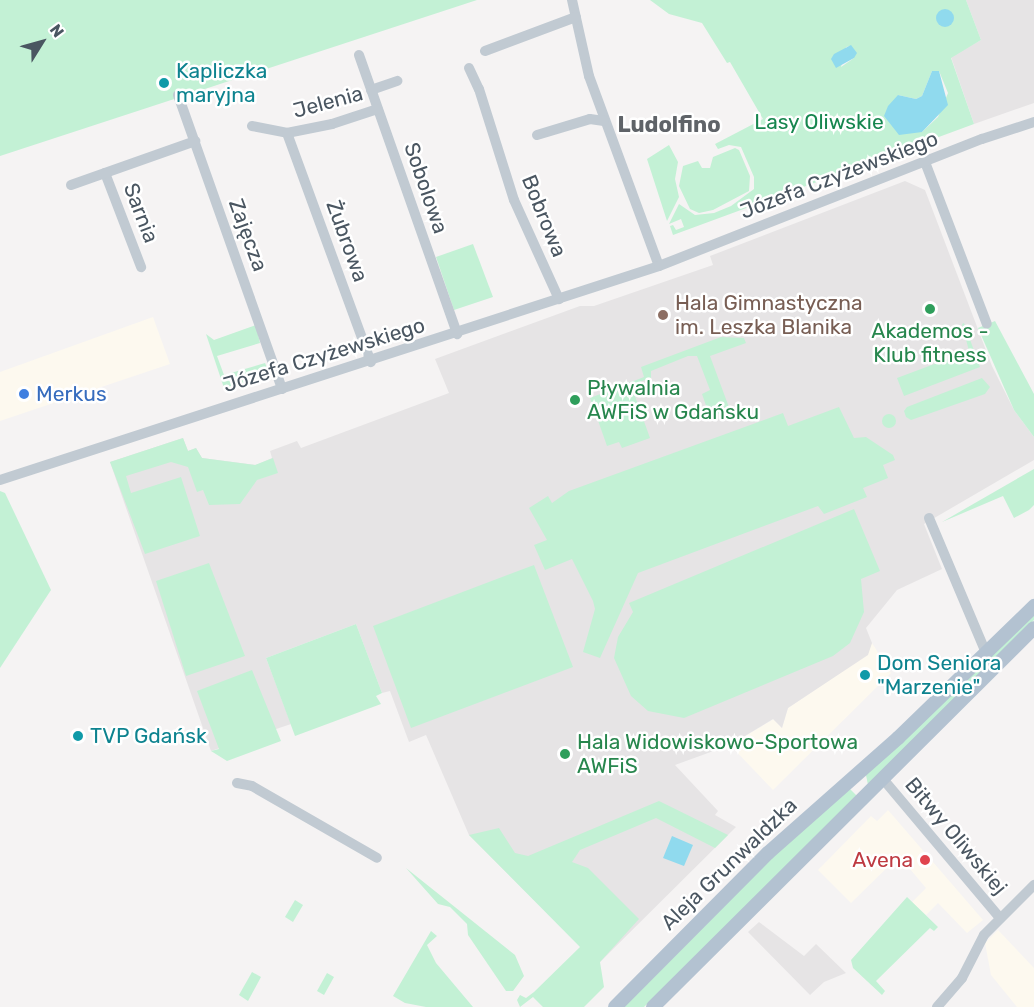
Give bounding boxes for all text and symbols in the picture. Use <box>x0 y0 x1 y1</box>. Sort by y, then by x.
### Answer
north arrow <box>12 12 72 72</box>
text: N <box>46 21 68 41</box>
place label: Kapliczka maryjna <box>176 58 267 108</box>
marker: Kapliczka maryjna <box>157 76 171 90</box>
street label: Jelenia <box>290 81 366 123</box>
park label: Lasy Oliwskie <box>754 109 884 135</box>
district label: Ludolfino <box>617 112 721 138</box>
street label: Józefa Czyżewskiego <box>737 126 941 224</box>
street label: Sobolowa <box>399 139 453 237</box>
street label: Bobrowa <box>516 171 572 261</box>
street label: Sarnia <box>118 180 164 246</box>
street label: Zajęcza <box>223 195 273 275</box>
street label: Żubrowa <box>321 197 373 285</box>
place label: Hala Gimnastyczna im. Leszka Blanika <box>675 290 863 340</box>
marker: Akademos - Klub fitness <box>923 302 937 316</box>
marker: Hala Gimnastyczna im. Leszka Blanika <box>656 308 670 322</box>
street label: Józefa Czyżewskiego <box>220 312 428 398</box>
place label: Akademos - Klub fitness <box>871 318 989 368</box>
place label: Pływalnia AWFiS w Gdańsku <box>587 375 760 425</box>
place label: Merkus <box>36 381 107 407</box>
marker: Merkus <box>17 387 31 401</box>
marker: Pływalnia AWFiS w Gdańsku <box>568 393 582 407</box>
place label: Dom Seniora "Marzenie" <box>877 650 1001 700</box>
marker: Dom Seniora "Marzenie" <box>858 668 872 682</box>
place label: TVP Gdańsk <box>90 723 207 749</box>
marker: TVP Gdańsk <box>71 729 85 743</box>
place label: Hala Widowiskowo-Sportowa AWFiS <box>577 729 858 779</box>
marker: Hala Widowiskowo-Sportowa AWFiS <box>558 747 572 761</box>
street label: Bitwy Oliwskiej <box>900 772 1012 900</box>
street label: Aleja Grunwaldzka <box>656 793 802 935</box>
place label: Avena <box>852 847 913 873</box>
marker: Avena <box>918 853 932 867</box>

